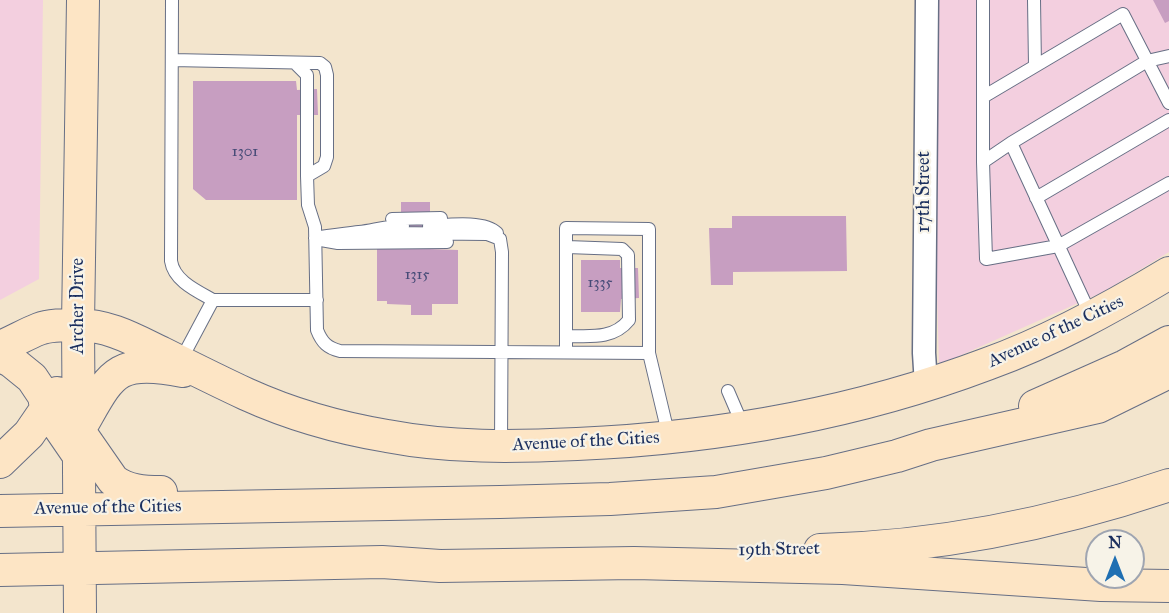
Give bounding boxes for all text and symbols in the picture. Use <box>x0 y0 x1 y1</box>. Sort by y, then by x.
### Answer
house number: 1301 <box>232 143 258 161</box>
street label: 17th Street <box>914 151 936 233</box>
street label: Archer Drive <box>68 258 90 354</box>
house number: 1315 <box>405 266 429 284</box>
house number: 1335 <box>588 274 612 292</box>
street label: Avenue of the Cities <box>985 291 1127 373</box>
street label: Avenue of the Cities <box>512 427 660 457</box>
street label: Avenue of the Cities <box>34 496 182 520</box>
north arrow <box>1085 529 1145 589</box>
text: N <box>1108 533 1122 552</box>
street label: 19th Street <box>738 538 820 562</box>

